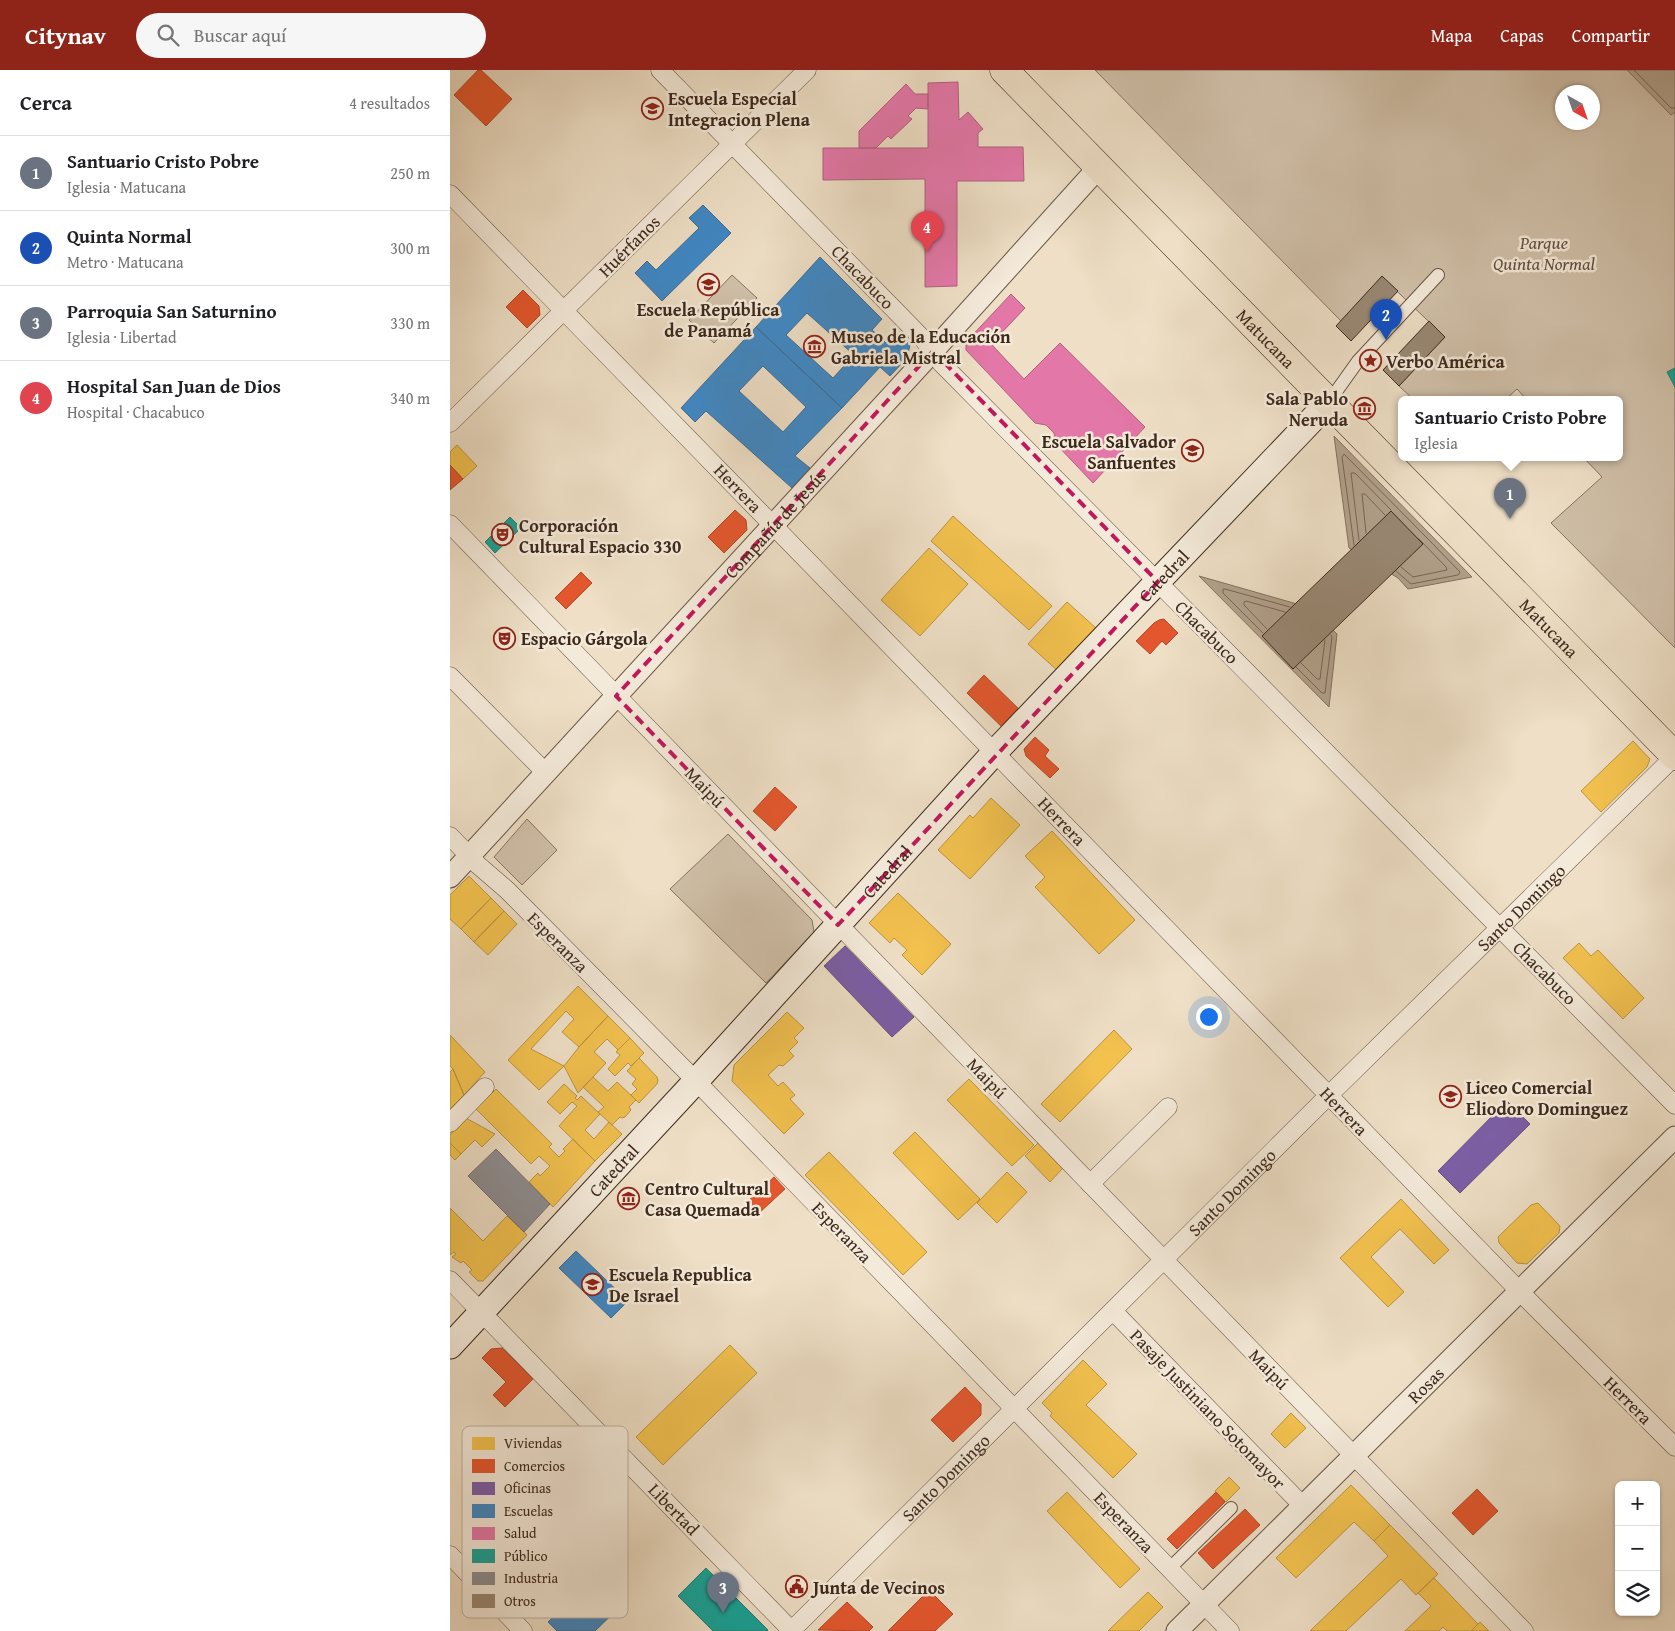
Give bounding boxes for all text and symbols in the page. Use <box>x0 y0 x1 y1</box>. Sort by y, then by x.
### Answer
search box <box>136 13 486 58</box>
text: Citynav <box>25 18 106 53</box>
icon: search <box>154 21 182 49</box>
text: Buscar aquí <box>194 21 286 49</box>
text: Mapa <box>1431 22 1472 49</box>
text: Capas <box>1500 22 1544 49</box>
text: Compartir <box>1572 22 1650 49</box>
place label: Escuela Especial Integracion Plena <box>668 85 811 133</box>
north arrow <box>1555 85 1600 130</box>
text: Cerca <box>20 87 72 118</box>
text: 4 resultados <box>349 91 430 115</box>
school or university icon: Escuela Especial Integracion Plena <box>640 96 664 120</box>
text: Santuario Cristo Pobre <box>67 147 259 175</box>
text: 1 <box>32 161 40 185</box>
text: 250 m <box>390 161 430 185</box>
text: Iglesia · Matucana <box>67 175 186 199</box>
street label: Huérfanos <box>592 209 666 283</box>
pin: 4 <box>911 211 943 252</box>
text: Quinta Normal <box>67 222 192 250</box>
park label: Parque Quinta Normal <box>1493 229 1596 277</box>
text: 2 <box>32 236 40 260</box>
text: 300 m <box>390 236 430 260</box>
street label: Chacabuco <box>825 238 901 316</box>
text: Metro · Matucana <box>67 250 184 274</box>
school or university icon: Escuela República de Panamá <box>696 272 720 296</box>
place label: Escuela República de Panamá <box>637 296 780 344</box>
text: Parroquia San Saturnino <box>67 297 277 325</box>
pin: 2 <box>1370 299 1402 340</box>
street label: Matucana <box>1231 302 1302 375</box>
text: 3 <box>32 311 40 335</box>
text: 330 m <box>390 311 430 335</box>
place label: Museo de la Educación Gabriela Mistral <box>831 323 1011 371</box>
text: Iglesia · Libertad <box>67 325 176 349</box>
museum icon: Museo de la Educación Gabriela Mistral <box>803 334 827 358</box>
place label: Verbo América <box>1386 348 1505 375</box>
place icon: Verbo América <box>1358 349 1382 373</box>
text: Hospital San Juan de Dios <box>67 372 281 400</box>
place label: Sala Pablo Neruda <box>1266 385 1349 433</box>
text: 4 <box>32 386 40 410</box>
text: 340 m <box>390 386 430 410</box>
museum icon: Sala Pablo Neruda <box>1352 396 1376 420</box>
popup <box>1398 396 1623 461</box>
text: Hospital · Chacabuco <box>67 400 205 424</box>
text: Santuario Cristo Pobre <box>1414 403 1607 431</box>
place label: Escuela Salvador Sanfuentes <box>1042 428 1177 476</box>
text: Iglesia <box>1414 431 1458 455</box>
school or university icon: Escuela Salvador Sanfuentes <box>1180 439 1204 463</box>
street label: Herrera <box>708 457 769 519</box>
street label: Compañía de Jesús <box>717 463 832 584</box>
pin: 1 <box>1494 478 1526 519</box>
place label: Corporación Cultural Espacio 330 <box>519 512 681 560</box>
theatre icon: Corporación Cultural Espacio 330 <box>491 523 515 547</box>
street label: Catedral <box>1132 543 1195 608</box>
street label: Matucana <box>1514 592 1585 664</box>
street label: Chacabuco <box>1169 594 1245 670</box>
place label: Espacio Gárgola <box>521 625 648 652</box>
theatre icon: Espacio Gárgola <box>493 626 517 650</box>
street label: Maipú <box>679 760 731 814</box>
street label: Herrera <box>1032 790 1093 852</box>
street label: Catedral <box>855 839 918 904</box>
street label: Santo Domingo <box>1470 857 1571 957</box>
street label: Esperanza <box>521 905 595 979</box>
street label: Chacabuco <box>1507 935 1583 1011</box>
your location <box>1196 1004 1222 1030</box>
street label: Maipú <box>961 1051 1013 1105</box>
place label: Liceo Comercial Eliodoro Dominguez <box>1466 1074 1628 1122</box>
street label: Herrera <box>1314 1080 1375 1142</box>
school or university icon: Liceo Comercial Eliodoro Dominguez <box>1438 1085 1462 1109</box>
street label: Catedral <box>582 1138 645 1203</box>
street label: Santo Domingo <box>1181 1142 1282 1242</box>
place label: Centro Cultural Casa Quemada <box>645 1175 770 1223</box>
museum icon: Centro Cultural Casa Quemada <box>617 1186 641 1210</box>
street label: Esperanza <box>806 1195 879 1269</box>
place label: Escuela Republica De Israel <box>609 1261 752 1309</box>
school or university icon: Escuela Republica De Israel <box>581 1272 605 1296</box>
street label: Pasaje Justiniano Sotomayor <box>1124 1323 1292 1496</box>
street label: Maipú <box>1243 1342 1295 1396</box>
street label: Rosas <box>1401 1360 1450 1409</box>
street label: Herrera <box>1598 1370 1659 1431</box>
legend <box>462 1426 628 1618</box>
street label: Santo Domingo <box>895 1427 996 1527</box>
text: Viviendas <box>504 1433 562 1453</box>
text: Comercios <box>504 1456 565 1476</box>
street label: Libertad <box>642 1477 706 1541</box>
text: Oficinas <box>504 1478 551 1498</box>
map controls <box>1615 1481 1660 1616</box>
button: + <box>1615 1481 1660 1526</box>
street label: Esperanza <box>1088 1485 1161 1559</box>
text: Escuelas <box>504 1501 553 1521</box>
text: Salud <box>504 1523 537 1543</box>
button: − <box>1615 1526 1660 1571</box>
text: Público <box>504 1546 548 1566</box>
text: Industria <box>504 1568 558 1588</box>
button: layers <box>1615 1571 1660 1616</box>
pin: 3 <box>707 1572 739 1613</box>
place label: Junta de Vecinos <box>810 1574 945 1601</box>
public building icon: Junta de Vecinos <box>785 1575 809 1599</box>
text: Otros <box>504 1591 536 1611</box>

